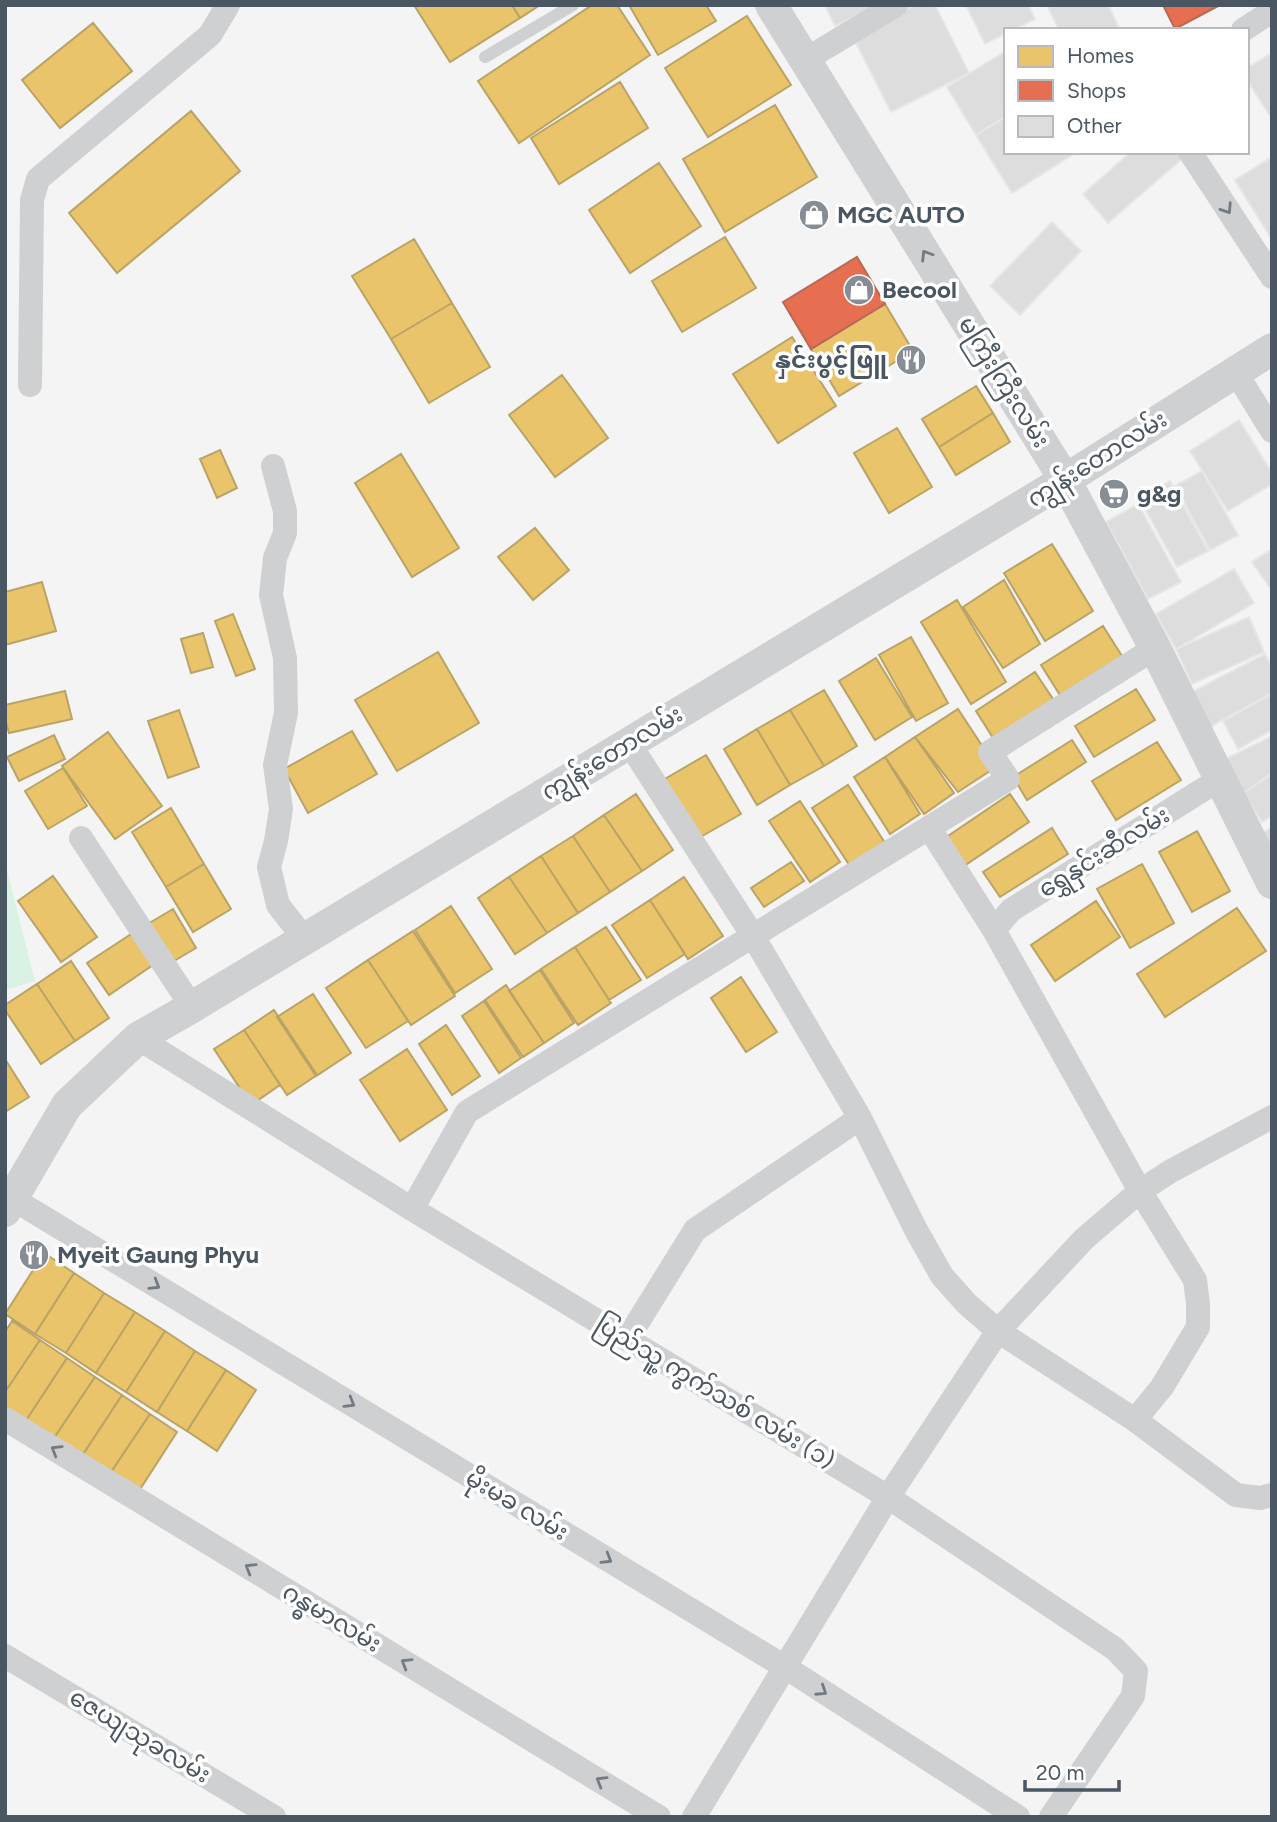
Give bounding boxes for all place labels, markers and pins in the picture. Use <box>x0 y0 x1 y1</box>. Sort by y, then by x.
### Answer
shop icon: MGC AUTO <box>797 198 831 232</box>
place label: MGC AUTO <box>837 200 965 229</box>
shop icon: Becool <box>842 273 876 307</box>
place label: Becool <box>882 275 957 304</box>
restaurant icon: နှင်းပွင့်ဖြူ <box>894 343 928 377</box>
place label: နှင်းပွင့်ဖြူ <box>775 344 888 379</box>
supermarket icon: g&g <box>1097 477 1131 511</box>
place label: g&g <box>1137 479 1181 508</box>
restaurant icon: Myeit Gaung Phyu <box>17 1238 51 1272</box>
place label: Myeit Gaung Phyu <box>57 1240 259 1269</box>

